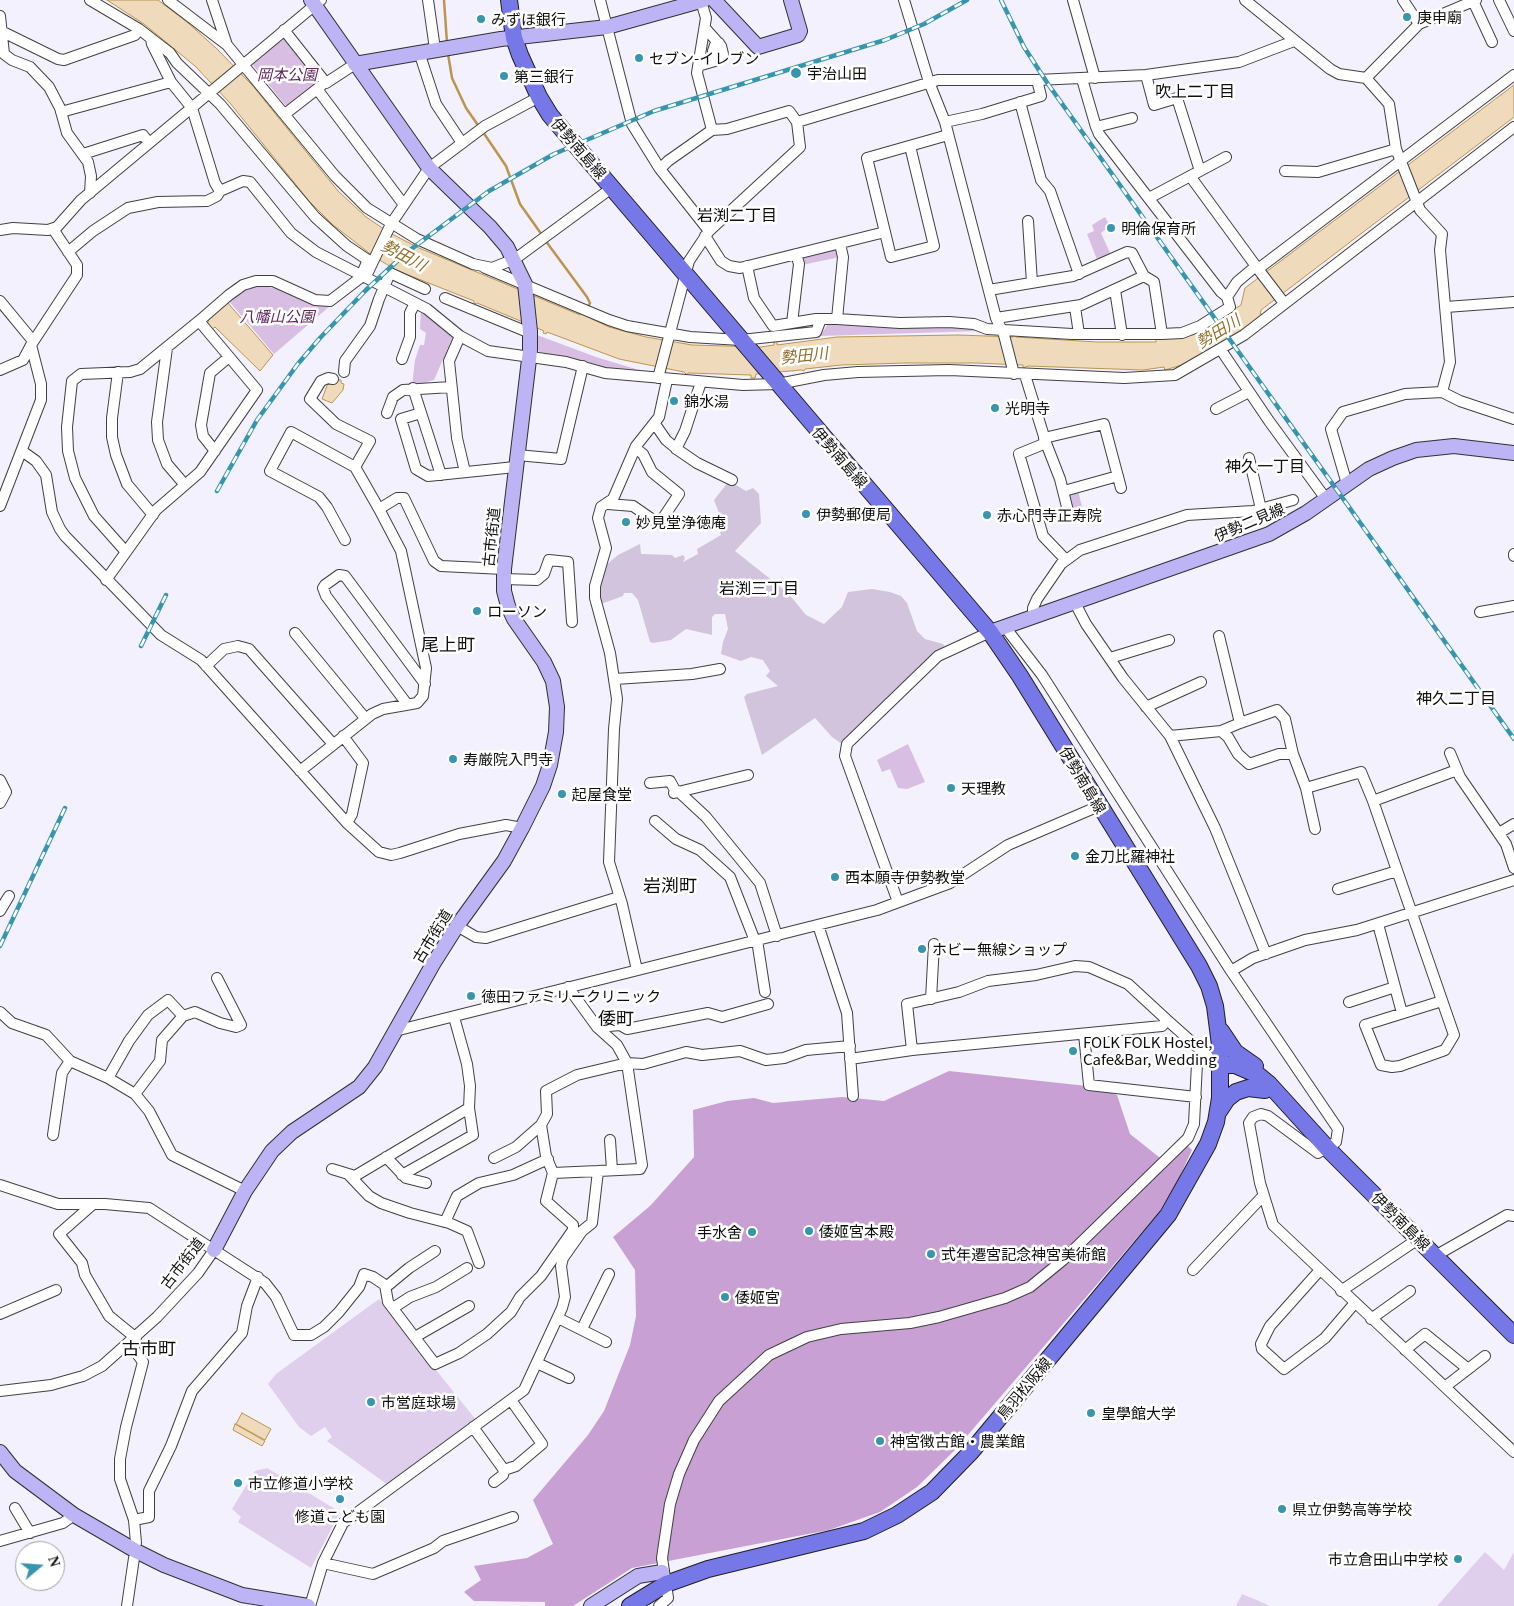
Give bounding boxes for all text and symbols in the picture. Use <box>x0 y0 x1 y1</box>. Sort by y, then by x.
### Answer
place label: 庚申廟 <box>1417 8 1462 26</box>
place label: みずほ銀行 <box>491 10 566 28</box>
marker: 庚申廟 <box>1401 11 1413 23</box>
marker: みずほ銀行 <box>475 13 487 25</box>
place label: セブン-イレブン <box>649 49 759 67</box>
marker: セブン-イレブン <box>633 52 645 64</box>
place label: 宇治山田 <box>807 64 867 82</box>
park label: 岡本公園 <box>257 65 317 83</box>
marker: 宇治山田 <box>789 66 803 80</box>
place label: 第三銀行 <box>514 67 574 85</box>
marker: 第三銀行 <box>498 70 510 82</box>
district label: 吹上二丁目 <box>1155 81 1235 101</box>
street label: 伊勢南島線 <box>548 114 610 182</box>
district label: 岩渕二丁目 <box>697 205 777 225</box>
place label: 明倫保育所 <box>1121 219 1196 237</box>
marker: 明倫保育所 <box>1105 222 1117 234</box>
water label: 勢田川 <box>378 235 430 275</box>
park label: 八幡山公園 <box>240 307 314 325</box>
water label: 勢田川 <box>1193 310 1243 352</box>
water label: 勢田川 <box>779 343 829 367</box>
place label: 錦水湯 <box>684 392 729 410</box>
marker: 錦水湯 <box>668 395 680 407</box>
place label: 光明寺 <box>1005 399 1050 417</box>
marker: 光明寺 <box>989 402 1001 414</box>
street label: 伊勢南島線 <box>809 423 871 491</box>
district label: 神久一丁目 <box>1225 456 1305 476</box>
street label: 伊勢二見線 <box>1211 499 1287 545</box>
place label: 伊勢郵便局 <box>816 505 891 523</box>
street label: 古市街道 <box>479 506 503 568</box>
place label: 赤心門寺正寿院 <box>997 506 1102 524</box>
marker: 伊勢郵便局 <box>800 508 812 520</box>
marker: 赤心門寺正寿院 <box>981 509 993 521</box>
place label: 妙見堂浄徳庵 <box>636 513 726 531</box>
marker: 妙見堂浄徳庵 <box>620 516 632 528</box>
district label: 岩渕三丁目 <box>719 578 799 598</box>
place label: ローソン <box>487 602 547 620</box>
marker: ローソン <box>471 605 483 617</box>
district label: 尾上町 <box>421 633 475 655</box>
district label: 神久二丁目 <box>1416 688 1496 708</box>
street label: 伊勢南島線 <box>1056 743 1110 817</box>
place label: 寿厳院入門寺 <box>463 750 553 768</box>
marker: 寿厳院入門寺 <box>447 753 459 765</box>
place label: 天理教 <box>961 779 1006 797</box>
marker: 天理教 <box>945 782 957 794</box>
place label: 起屋食堂 <box>572 785 632 803</box>
marker: 起屋食堂 <box>556 788 568 800</box>
place label: 金刀比羅神社 <box>1085 847 1175 865</box>
marker: 金刀比羅神社 <box>1069 850 1081 862</box>
place label: 西本願寺伊勢教堂 <box>845 868 965 886</box>
marker: 西本願寺伊勢教堂 <box>829 871 841 883</box>
district label: 岩渕町 <box>643 874 697 896</box>
street label: 古市街道 <box>408 906 456 966</box>
place label: ホビー無線ショップ <box>932 940 1067 958</box>
marker: ホビー無線ショップ <box>916 943 928 955</box>
place label: 徳田ファミリークリニック <box>481 987 661 1005</box>
marker: 徳田ファミリークリニック <box>465 990 477 1002</box>
district label: 倭町 <box>598 1007 634 1029</box>
place label: FOLK FOLK Hostel, Cafe&Bar, Wedding <box>1083 1033 1217 1068</box>
marker: FOLK FOLK Hostel, Cafe&Bar, Wedding <box>1067 1045 1079 1057</box>
street label: 伊勢南島線 <box>1368 1188 1434 1254</box>
place label: 倭姬宮本殿 <box>819 1222 894 1240</box>
place label: 手水舍 <box>697 1223 742 1241</box>
marker: 倭姬宮本殿 <box>803 1225 815 1237</box>
marker: 手水舍 <box>746 1226 758 1238</box>
street label: 古市街道 <box>156 1234 208 1292</box>
place label: 式年遷宮記念神宮美術館 <box>941 1245 1106 1263</box>
marker: 式年遷宮記念神宮美術館 <box>925 1248 937 1260</box>
place label: 倭姬宮 <box>735 1288 780 1306</box>
marker: 倭姬宮 <box>719 1291 731 1303</box>
district label: 古市町 <box>122 1337 176 1359</box>
street label: 鳥羽松阪線 <box>993 1353 1055 1423</box>
place label: 市営庭球場 <box>381 1393 456 1411</box>
marker: 市営庭球場 <box>365 1396 377 1408</box>
place label: 皇學館大学 <box>1101 1404 1176 1422</box>
marker: 皇學館大学 <box>1085 1407 1097 1419</box>
place label: 神宮徴古館・農業館 <box>890 1432 1025 1450</box>
marker: 神宮徴古館・農業館 <box>874 1435 886 1447</box>
place label: 市立修道小学校 <box>248 1474 353 1492</box>
marker: 市立修道小学校 <box>232 1477 244 1489</box>
marker: 修道こども園 <box>334 1493 346 1505</box>
place label: 県立伊勢高等学校 <box>1292 1500 1412 1518</box>
marker: 県立伊勢高等学校 <box>1276 1503 1288 1515</box>
place label: 修道こども園 <box>295 1507 385 1525</box>
north arrow <box>15 1541 65 1591</box>
place label: 市立倉田山中学校 <box>1328 1550 1448 1568</box>
marker: 市立倉田山中学校 <box>1452 1553 1464 1565</box>
text: N <box>45 1554 62 1569</box>

